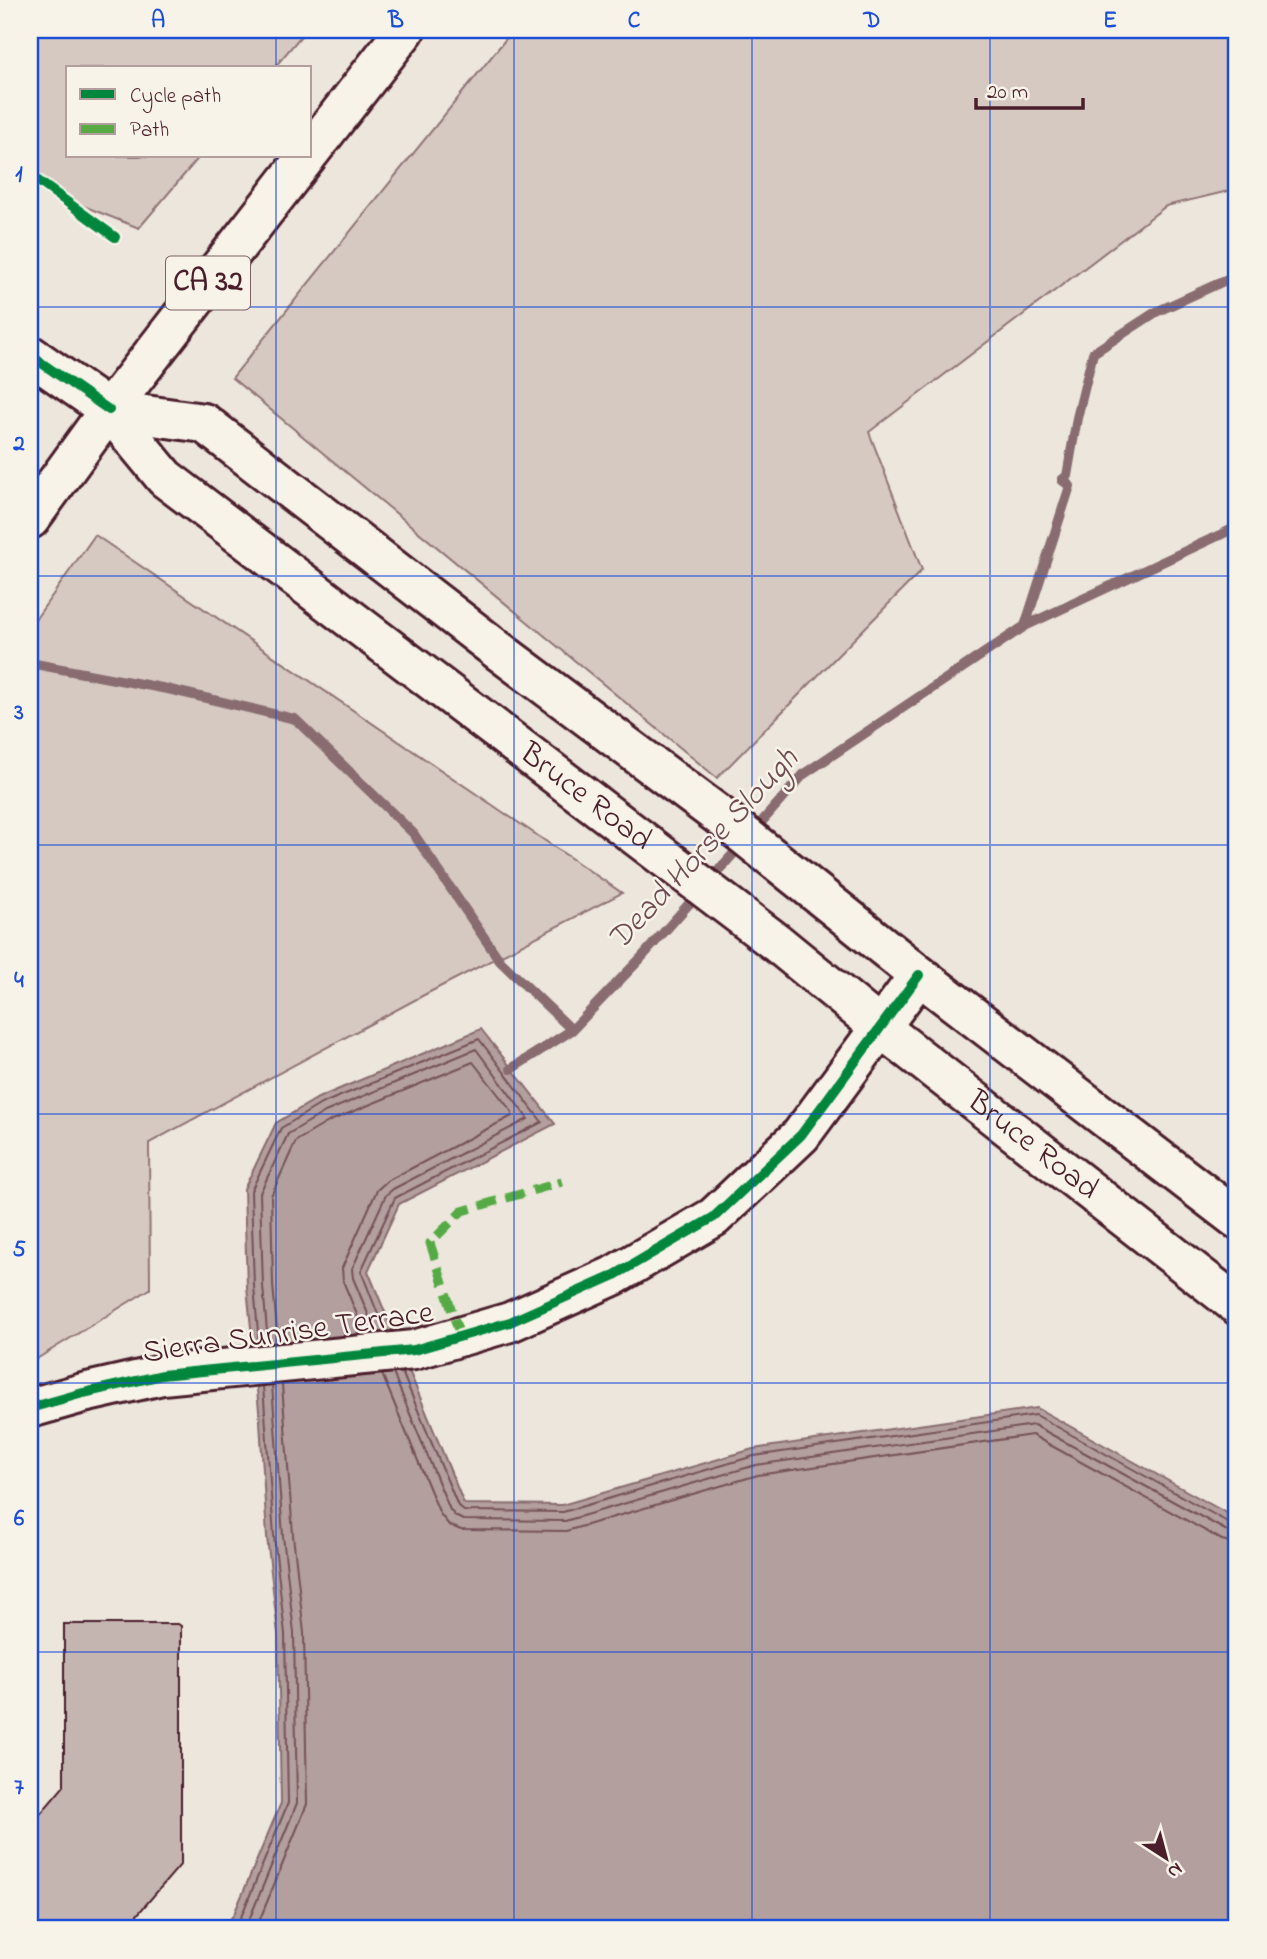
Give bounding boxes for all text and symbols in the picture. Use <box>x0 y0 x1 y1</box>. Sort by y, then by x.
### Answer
text: A <box>151 5 165 38</box>
text: B <box>387 5 404 38</box>
text: C <box>628 5 641 38</box>
text: D <box>863 5 880 38</box>
text: E <box>1103 5 1117 38</box>
legend <box>66 66 312 158</box>
scale bar <box>976 66 1083 110</box>
text: 20 m <box>987 78 1028 108</box>
text: Cycle path <box>130 82 221 114</box>
text: Path <box>130 116 169 146</box>
text: 1 <box>15 159 23 192</box>
road number: CA 32 <box>166 256 250 310</box>
text: 2 <box>12 428 25 461</box>
text: 3 <box>13 697 24 730</box>
street label: Bruce Road <box>508 731 662 863</box>
water label: Dead Horse Slough <box>597 737 812 963</box>
text: 4 <box>14 965 24 998</box>
street label: Bruce Road <box>956 1079 1108 1212</box>
text: 5 <box>12 1234 26 1267</box>
street label: Sierra Sunrise Terrace <box>140 1290 437 1378</box>
text: 6 <box>14 1503 25 1536</box>
text: 7 <box>14 1772 24 1805</box>
north arrow <box>1130 1822 1200 1892</box>
text: N <box>1161 1855 1188 1885</box>

